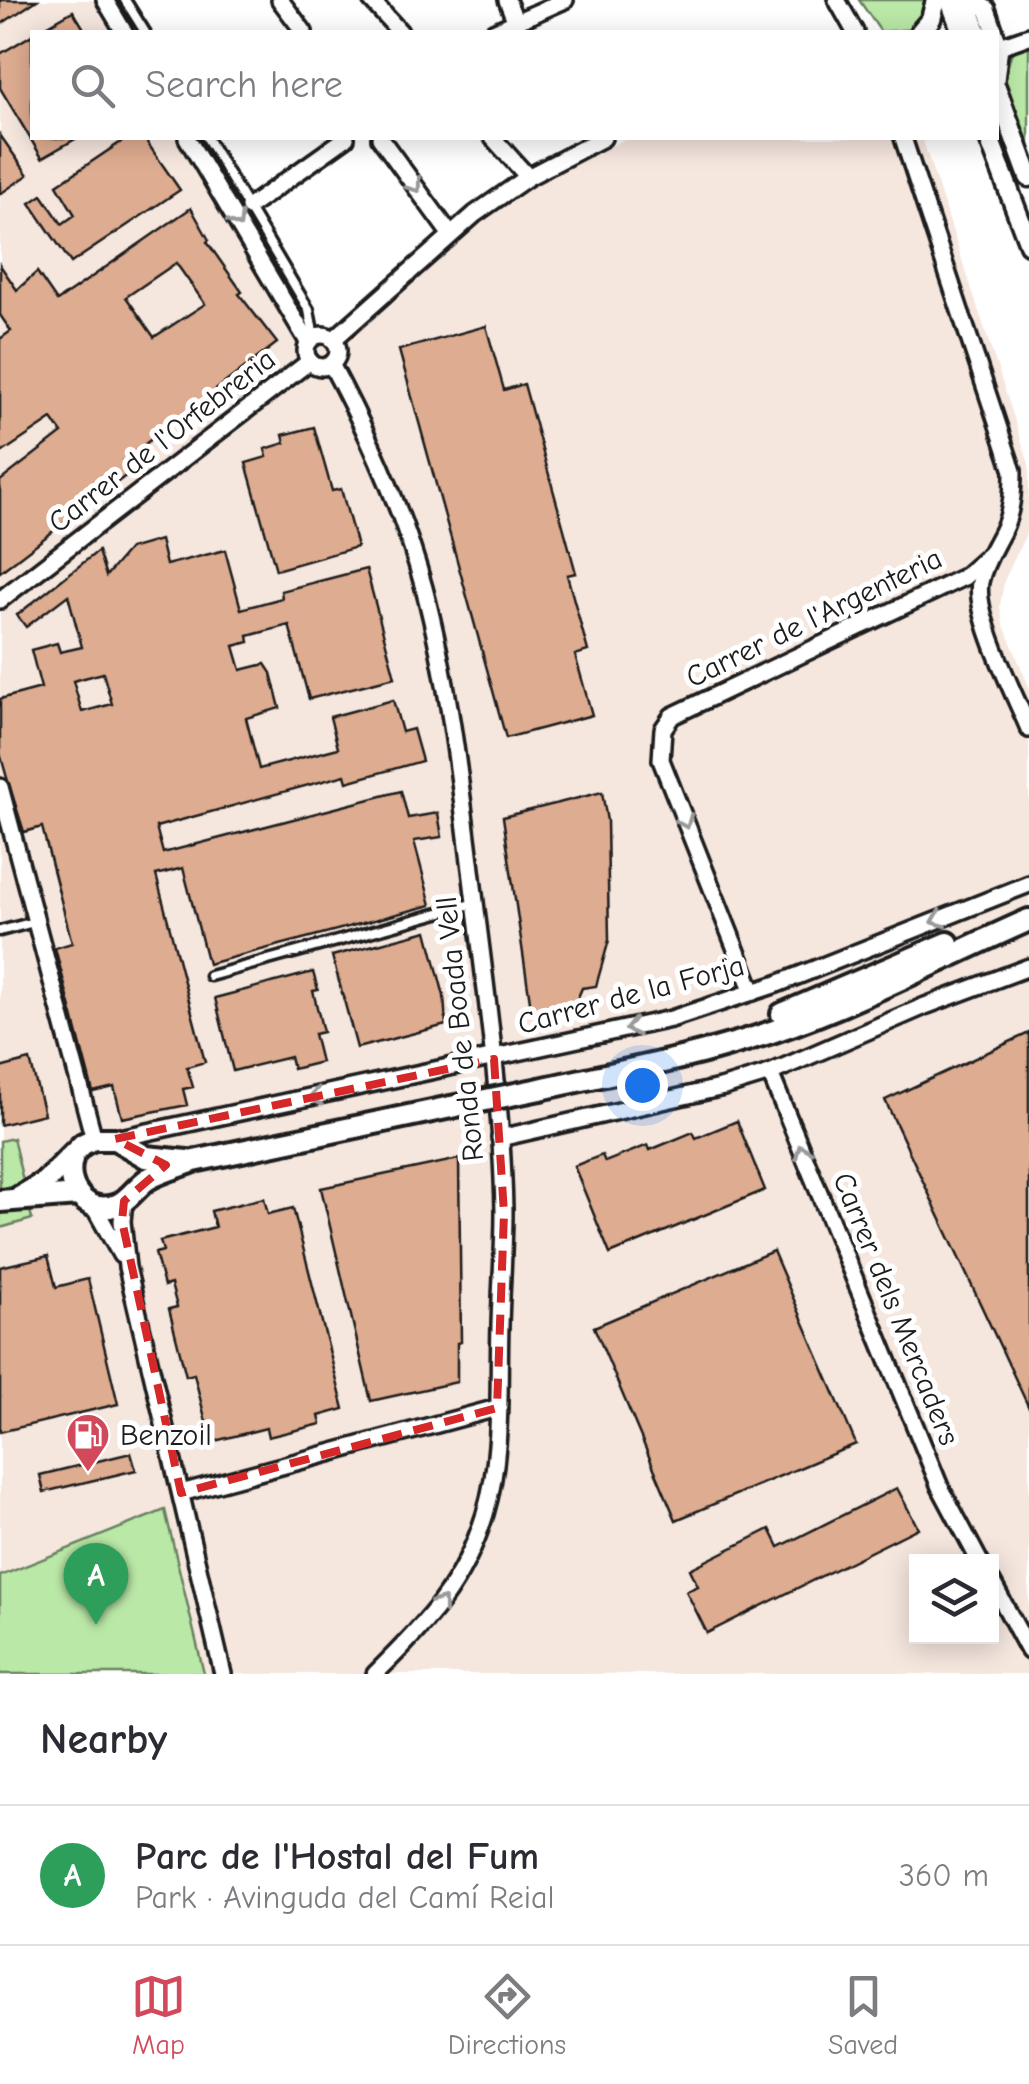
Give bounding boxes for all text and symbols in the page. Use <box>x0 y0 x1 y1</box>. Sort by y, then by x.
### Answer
search box <box>30 30 999 140</box>
icon: search <box>65 58 120 113</box>
text: Search here <box>145 63 343 107</box>
one-way arrow <box>403 175 420 193</box>
one-way arrow <box>225 210 244 228</box>
street label: Carrer de l'Orfebreria <box>42 342 282 540</box>
street label: Carrer de l'Argenteria <box>680 541 948 695</box>
one-way arrow <box>674 812 694 830</box>
street label: Ronda de Boada Vell <box>429 895 491 1163</box>
one-way arrow <box>931 909 948 929</box>
street label: Carrer de la Forja <box>514 948 748 1042</box>
one-way arrow <box>624 1016 641 1037</box>
your location <box>617 1060 668 1111</box>
one-way arrow <box>307 1085 324 1106</box>
one-way arrow <box>794 1144 814 1161</box>
street label: Carrer dels Mercaders <box>825 1168 967 1450</box>
fuel station icon: Benzoil <box>65 1412 111 1473</box>
place label: Benzoil <box>120 1418 212 1453</box>
pin: A <box>64 1542 128 1625</box>
map controls <box>909 1554 999 1644</box>
button: layers <box>909 1554 999 1644</box>
one-way arrow <box>430 1596 447 1614</box>
text: Nearby <box>40 1715 167 1764</box>
text: Parc de l'Hostal del Fum <box>135 1835 539 1879</box>
text: A <box>64 1857 81 1894</box>
text: 360 m <box>899 1857 989 1894</box>
text: Park · Avinguda del Camí Reial <box>135 1879 555 1916</box>
tab: Map <box>131 1969 186 2061</box>
tab: Directions <box>448 1969 566 2061</box>
tab: Saved <box>828 1969 898 2061</box>

